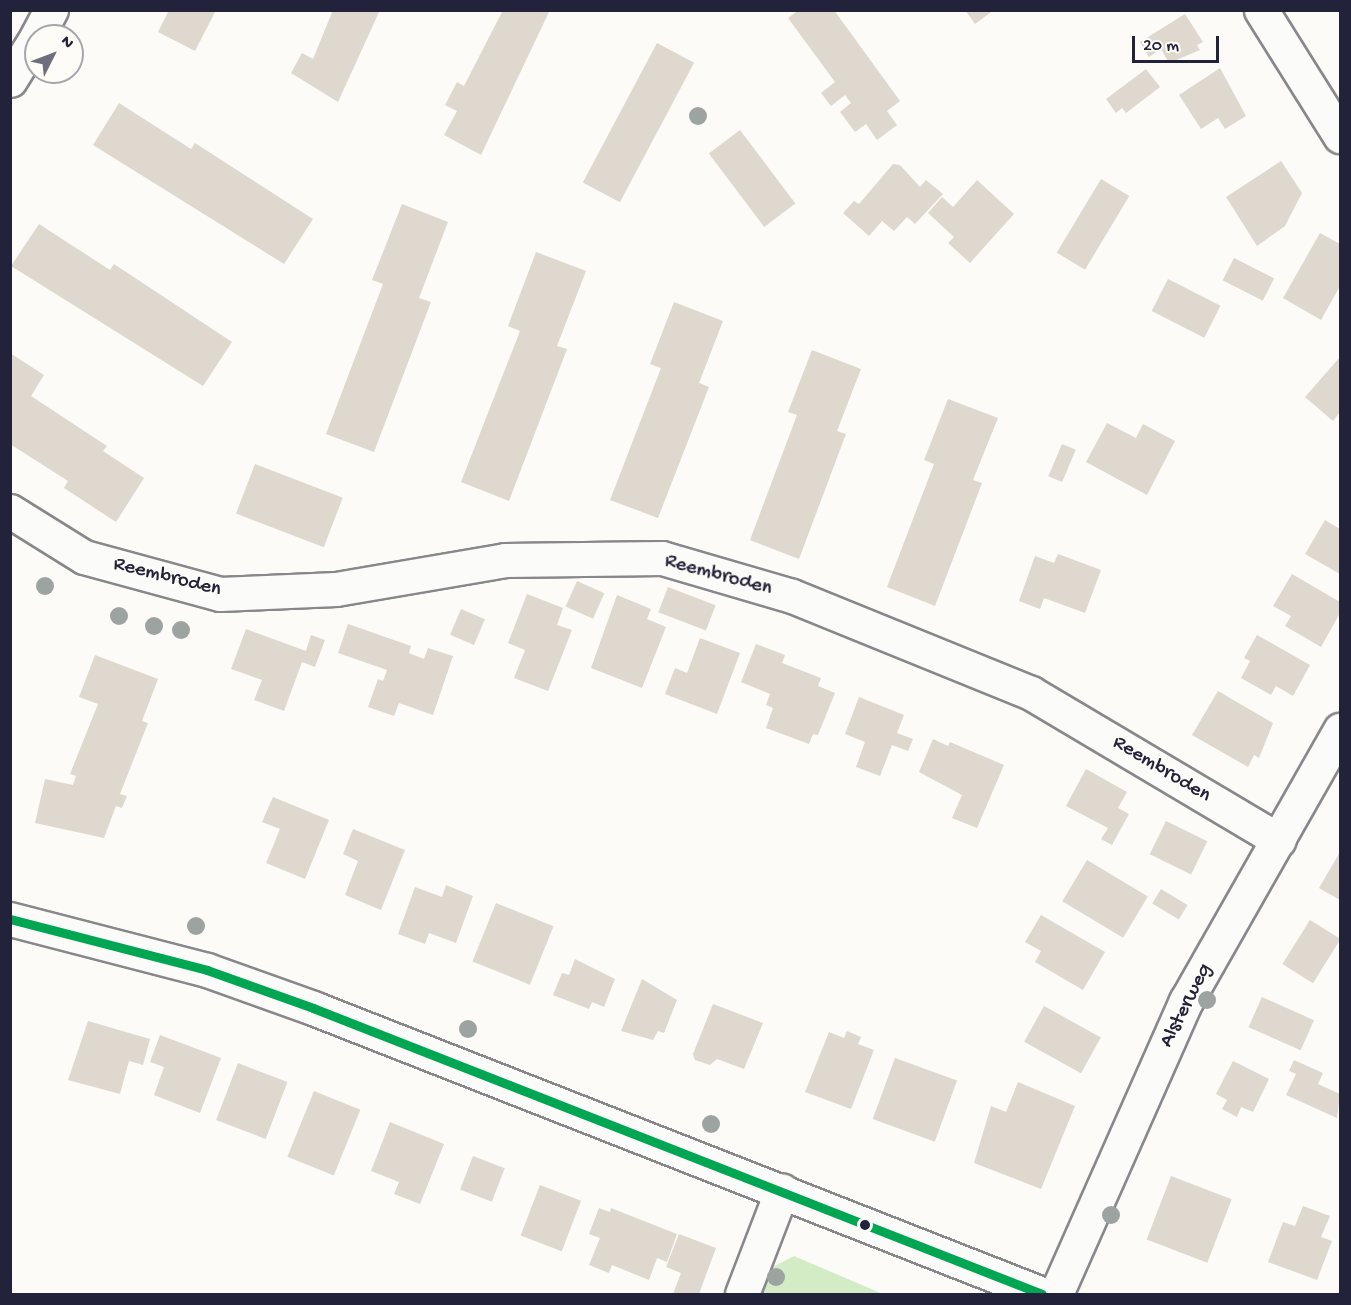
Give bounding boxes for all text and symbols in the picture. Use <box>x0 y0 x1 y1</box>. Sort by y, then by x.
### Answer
north arrow <box>24 24 84 84</box>
scale bar <box>1135 24 1222 62</box>
text: N <box>56 33 77 53</box>
text: 20 m <box>1143 36 1179 57</box>
street label: Reembroden <box>662 550 774 602</box>
street label: Reembroden <box>111 552 223 604</box>
street label: Reembroden <box>1107 731 1215 809</box>
street label: Alsterweg <box>1155 960 1219 1052</box>
unlabelled marker <box>859 1219 871 1231</box>

